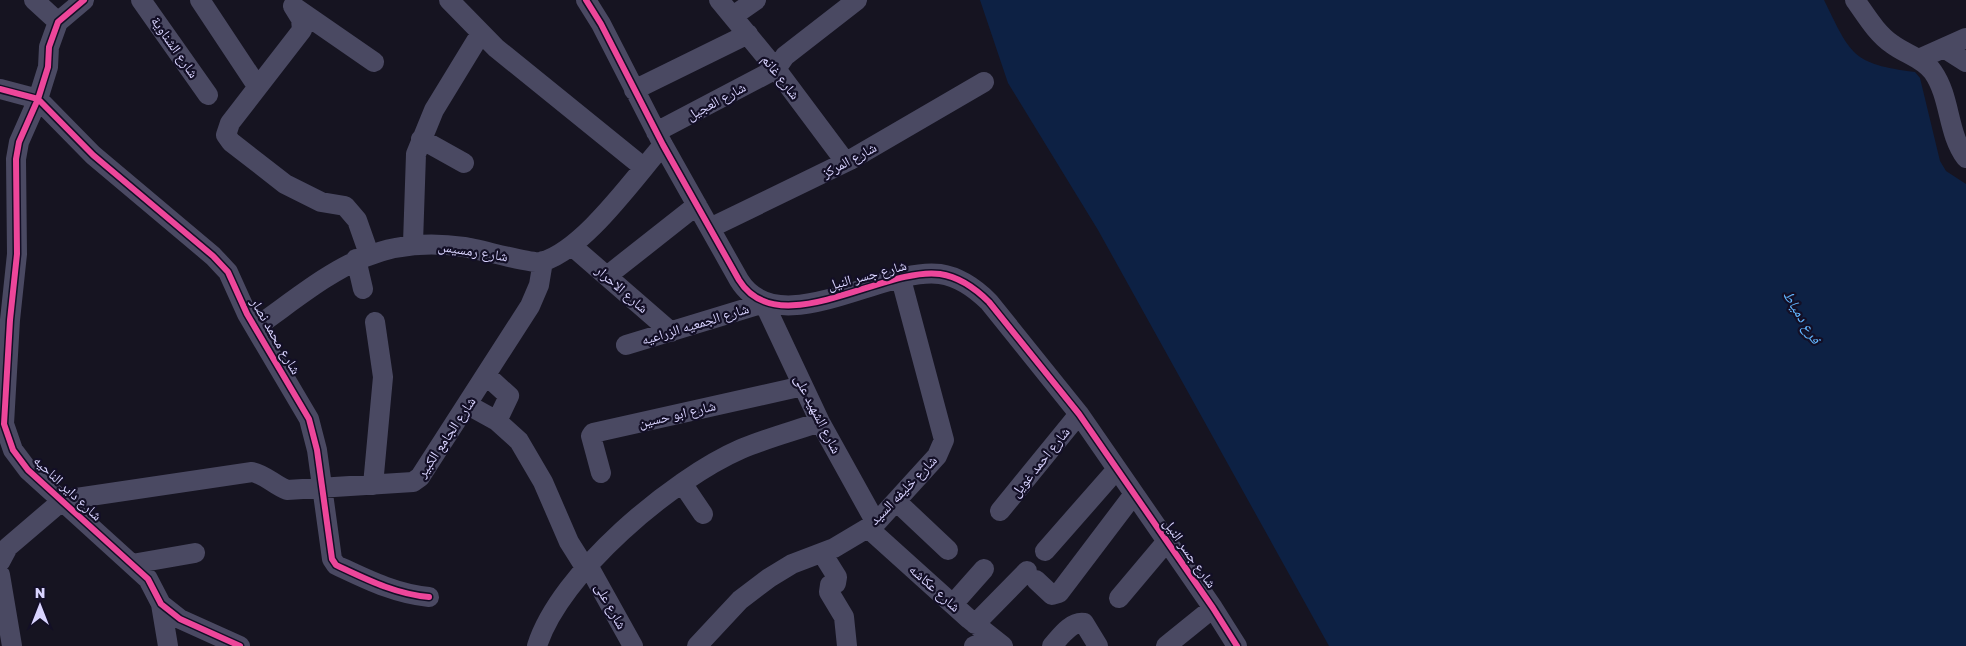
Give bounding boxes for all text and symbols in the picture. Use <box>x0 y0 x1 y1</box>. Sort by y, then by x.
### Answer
street label: شارع الشناوية <box>146 13 203 82</box>
street label: شارع غانم <box>757 51 804 104</box>
street label: شارع العجيل <box>683 78 749 125</box>
street label: شارع المركز <box>818 138 880 183</box>
street label: شارع رمسيس <box>437 237 509 266</box>
street label: شارع جسر النيل <box>825 256 909 295</box>
street label: شارع الاحرار <box>591 261 652 318</box>
water label: فرع دمياط <box>1778 287 1826 349</box>
street label: شارع محمد نصار <box>245 294 305 378</box>
street label: شارع الجمعيه الزراعيه <box>639 299 751 350</box>
street label: شارع الشهيد على <box>789 371 846 457</box>
street label: شارع الجامع الكبير <box>412 393 480 482</box>
street label: شارع ابو حسين <box>637 396 718 433</box>
street label: شارع احمد غويل <box>1006 423 1075 501</box>
street label: شارع خليفه السيد <box>865 451 941 529</box>
street label: شارع داير الناحيه <box>29 452 106 525</box>
street label: شارع جسر النيل <box>1159 515 1221 592</box>
street label: شارع عكاشه <box>905 560 964 616</box>
street label: شارع على <box>590 580 631 633</box>
north arrow <box>15 581 65 631</box>
text: N <box>35 584 45 601</box>

